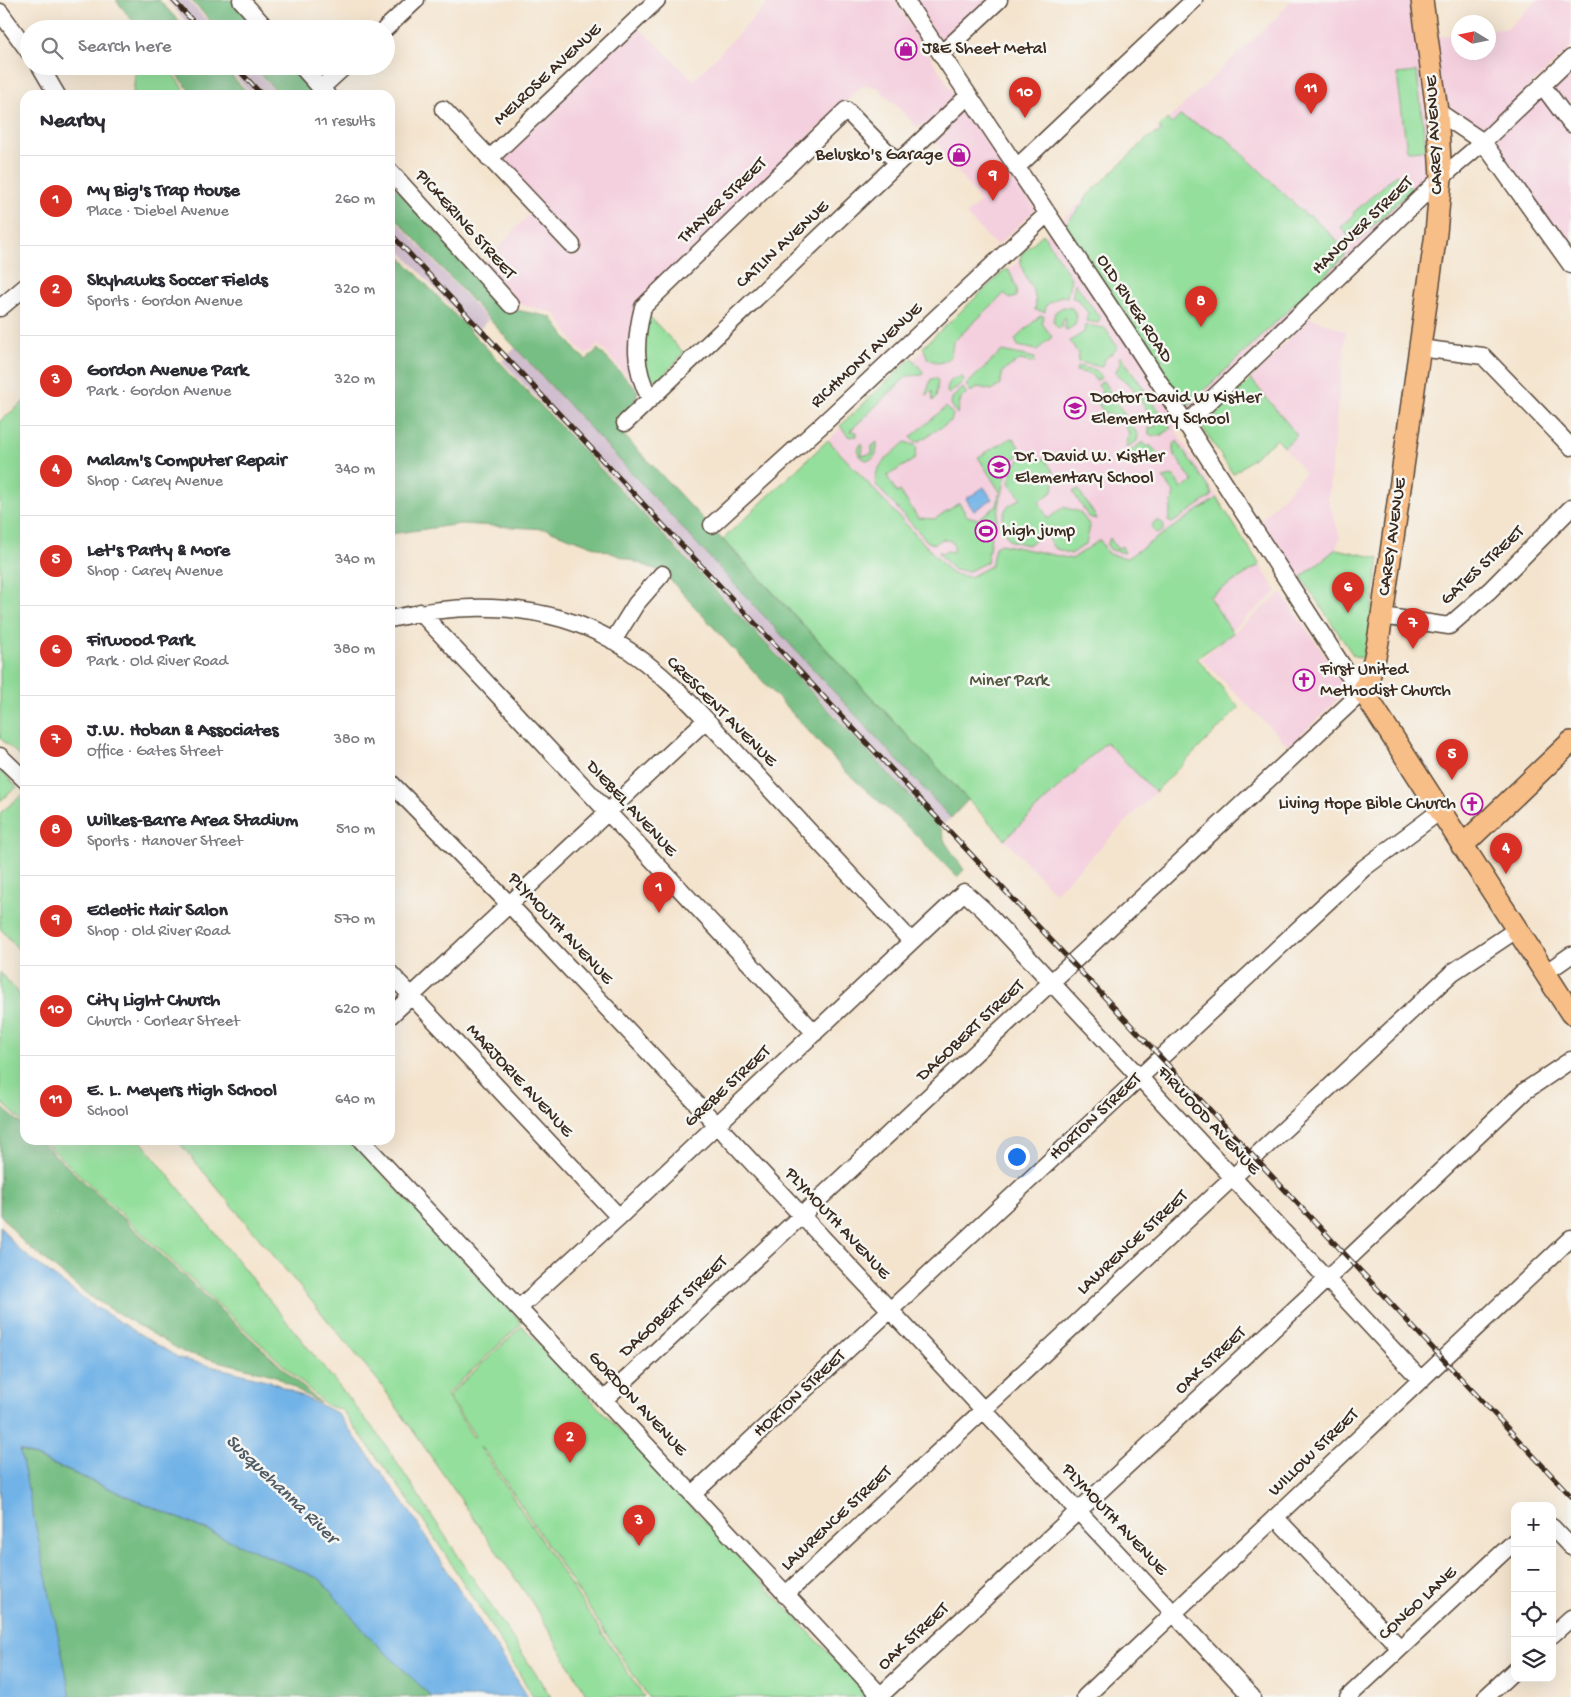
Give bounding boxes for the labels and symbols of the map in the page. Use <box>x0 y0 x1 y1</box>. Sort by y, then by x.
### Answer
north arrow <box>1451 15 1496 60</box>
street label: MELROSE AVENUE <box>490 19 607 130</box>
shop icon: J&E Sheet Metal <box>894 37 918 61</box>
place label: J&E Sheet Metal <box>922 39 1047 60</box>
pin: 11 <box>1295 73 1327 114</box>
street label: CAREY AVENUE <box>1421 74 1449 195</box>
pin: 10 <box>1009 77 1041 118</box>
shop icon: Belusko's Garage <box>947 143 971 167</box>
place label: Belusko's Garage <box>814 145 944 166</box>
street label: THAYER STREET <box>674 153 772 249</box>
pin: 9 <box>977 160 1009 201</box>
street label: PICKERING STREET <box>410 165 520 285</box>
street label: HANOVER STREET <box>1308 172 1419 280</box>
street label: CATLIN AVENUE <box>732 196 834 293</box>
street label: OLD RIVER ROAD <box>1091 251 1177 367</box>
pin: 8 <box>1185 286 1217 327</box>
street label: RICHMONT AVENUE <box>807 298 928 413</box>
place label: Doctor David W Kistler Elementary School <box>1090 388 1263 430</box>
school or university icon: Doctor David W Kistler Elementary School <box>1063 396 1087 420</box>
place label: Dr. David W. Kistler Elementary School <box>1014 447 1166 489</box>
school or university icon: Dr. David W. Kistler Elementary School <box>987 455 1011 479</box>
street label: CAREY AVENUE <box>1374 476 1412 597</box>
sports icon: high jump <box>974 519 998 543</box>
place label: high jump <box>1002 521 1075 542</box>
street label: GATES STREET <box>1437 521 1530 610</box>
pin: 6 <box>1332 572 1364 613</box>
pin: 7 <box>1397 608 1429 649</box>
street label: CRESCENT AVENUE <box>661 652 781 772</box>
place label: First United Methodist Church <box>1319 660 1451 702</box>
church icon: First United Methodist Church <box>1292 668 1316 692</box>
park label: Miner Park <box>969 671 1051 692</box>
pin: 5 <box>1436 739 1468 780</box>
street label: DIEBEL AVENUE <box>580 756 681 862</box>
church icon: Living Hope Bible Church <box>1460 792 1484 816</box>
place label: Living Hope Bible Church <box>1278 794 1456 815</box>
pin: 4 <box>1490 833 1522 874</box>
street label: PLYMOUTH AVENUE <box>502 868 618 990</box>
pin: 1 <box>643 872 675 913</box>
street label: DAGOBERT STREET <box>912 975 1030 1087</box>
street label: MARJORIE AVENUE <box>461 1020 577 1143</box>
street label: GREBE STREET <box>680 1041 776 1132</box>
street label: FIRWOOD AVENUE <box>1152 1061 1264 1180</box>
street label: HORTON STREET <box>1046 1068 1147 1165</box>
your location <box>1004 1144 1030 1170</box>
street label: PLYMOUTH AVENUE <box>779 1163 895 1285</box>
street label: LAWRENCE STREET <box>1073 1185 1194 1300</box>
street label: DAGOBERT STREET <box>615 1251 733 1363</box>
street label: OAK STREET <box>1171 1322 1252 1399</box>
street label: HORTON STREET <box>750 1345 851 1442</box>
street label: GORDON AVENUE <box>583 1347 691 1461</box>
street label: WILLOW STREET <box>1265 1404 1364 1501</box>
pin: 2 <box>554 1422 586 1463</box>
water label: Susquehanna River <box>220 1430 345 1553</box>
street label: PLYMOUTH AVENUE <box>1056 1459 1172 1581</box>
street label: LAWRENCE STREET <box>777 1461 898 1576</box>
pin: 3 <box>623 1505 655 1546</box>
street label: CONGO LANE <box>1375 1562 1462 1645</box>
street label: OAK STREET <box>874 1598 955 1675</box>

